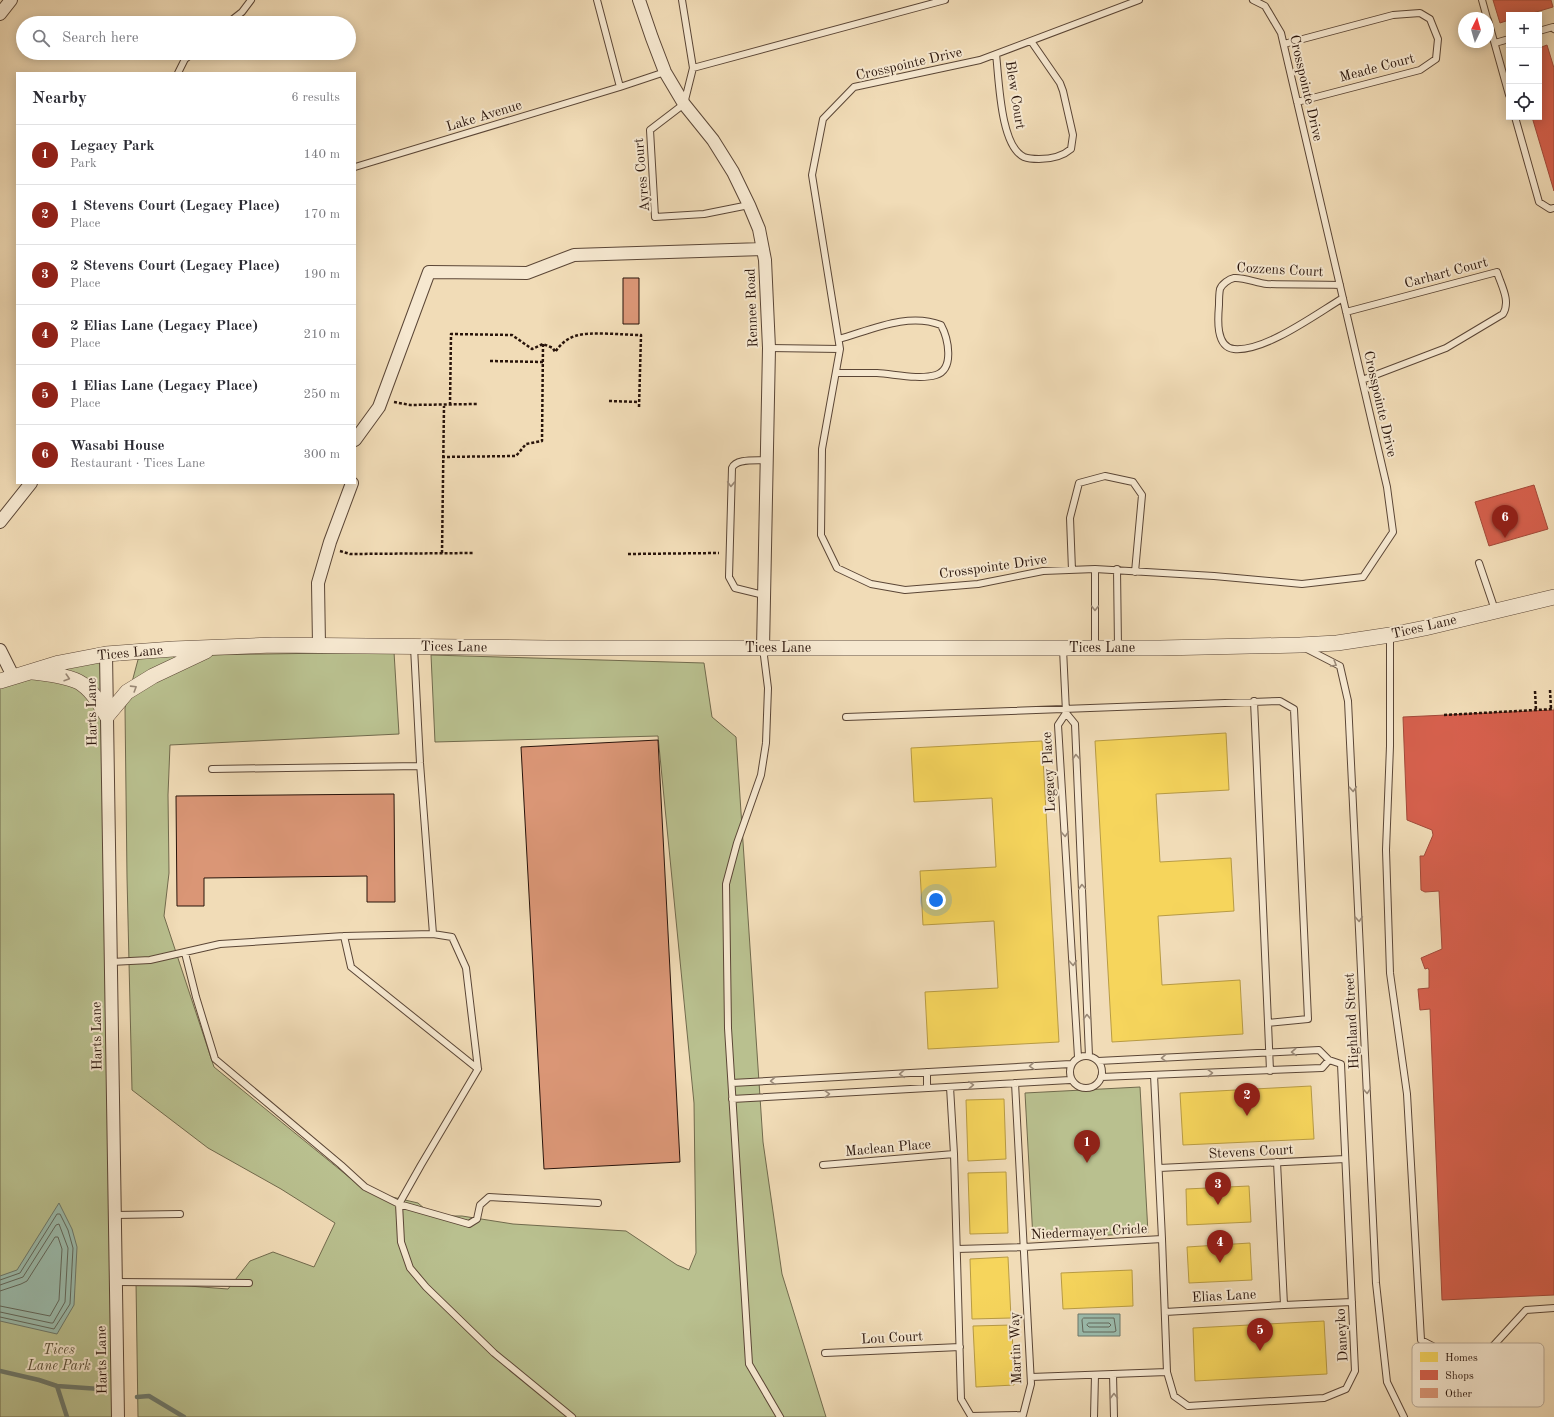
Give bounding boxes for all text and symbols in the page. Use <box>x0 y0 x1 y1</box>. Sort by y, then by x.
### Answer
north arrow <box>1458 12 1494 48</box>
map controls <box>1506 12 1542 120</box>
button: + <box>1506 12 1542 48</box>
search box <box>16 16 356 60</box>
icon: search <box>30 27 52 49</box>
text: Search here <box>62 31 139 46</box>
street label: Crosspointe Drive <box>1287 33 1325 143</box>
street label: Crosspointe Drive <box>854 45 964 83</box>
button: − <box>1506 48 1542 84</box>
street label: Meade Court <box>1338 51 1416 85</box>
street label: Blew Court <box>1003 60 1027 130</box>
button: locate <box>1506 84 1542 120</box>
text: Nearby <box>32 90 87 107</box>
text: 6 results <box>291 91 340 104</box>
street label: Lake Avenue <box>444 98 524 134</box>
street label: Ayres Court <box>632 137 652 213</box>
text: Legacy Park <box>70 139 155 154</box>
text: 1 <box>41 148 49 161</box>
text: 140 m <box>303 148 340 161</box>
text: Park <box>70 157 97 170</box>
text: 1 Stevens Court (Legacy Place) <box>70 199 280 214</box>
text: 2 <box>41 208 49 221</box>
text: 170 m <box>303 208 340 221</box>
text: Place <box>70 217 100 230</box>
street label: Carhart Court <box>1403 255 1489 291</box>
text: 2 Stevens Court (Legacy Place) <box>70 259 280 274</box>
street label: Cozzens Court <box>1236 261 1324 279</box>
text: 3 <box>41 268 49 281</box>
text: 190 m <box>303 268 340 281</box>
street label: Rennee Road <box>744 268 760 348</box>
text: Place <box>70 277 100 290</box>
text: 2 Elias Lane (Legacy Place) <box>70 319 258 334</box>
text: 4 <box>41 328 49 341</box>
text: 210 m <box>303 328 340 341</box>
text: Place <box>70 337 100 350</box>
street label: Crosspointe Drive <box>1361 349 1399 459</box>
text: 1 Elias Lane (Legacy Place) <box>70 379 258 394</box>
text: 5 <box>41 388 49 401</box>
text: 250 m <box>303 388 340 401</box>
text: Place <box>70 397 100 410</box>
text: Wasabi House <box>70 439 165 454</box>
text: 6 <box>41 448 49 461</box>
text: 300 m <box>303 448 340 461</box>
text: Restaurant · Tices Lane <box>70 457 205 470</box>
one-way arrow <box>727 481 736 487</box>
pin: 6 <box>1492 505 1518 538</box>
street label: Crosspointe Drive <box>938 553 1048 581</box>
one-way arrow <box>1091 605 1099 611</box>
street label: Tices Lane <box>1390 613 1458 641</box>
street label: Tices Lane <box>421 639 487 655</box>
street label: Tices Lane <box>745 641 811 655</box>
street label: Tices Lane <box>1069 641 1135 655</box>
street label: Tices Lane <box>96 643 164 663</box>
one-way arrow <box>1330 659 1337 666</box>
one-way arrow <box>63 673 70 682</box>
street label: Harts Lane <box>84 677 100 747</box>
one-way arrow <box>130 685 137 693</box>
street label: Legacy Place <box>1040 731 1058 813</box>
one-way arrow <box>1072 754 1081 760</box>
one-way arrow <box>1349 786 1358 792</box>
one-way arrow <box>1060 831 1069 837</box>
one-way arrow <box>1078 884 1087 890</box>
your location <box>926 890 946 910</box>
one-way arrow <box>1355 916 1364 922</box>
one-way arrow <box>1068 960 1077 966</box>
street label: Highland Street <box>1342 972 1362 1070</box>
street label: Harts Lane <box>89 1001 105 1071</box>
one-way arrow <box>1083 1014 1092 1020</box>
one-way arrow <box>1291 1047 1297 1056</box>
one-way arrow <box>1161 1054 1167 1062</box>
one-way arrow <box>1029 1062 1035 1071</box>
one-way arrow <box>899 1069 905 1078</box>
one-way arrow <box>1207 1069 1213 1077</box>
one-way arrow <box>770 1077 776 1086</box>
one-way arrow <box>968 1081 974 1090</box>
pin: 2 <box>1234 1083 1260 1116</box>
one-way arrow <box>1363 1088 1372 1094</box>
one-way arrow <box>824 1089 830 1098</box>
pin: 1 <box>1074 1130 1100 1163</box>
street label: Maclean Place <box>844 1137 932 1159</box>
street label: Stevens Court <box>1208 1143 1294 1161</box>
pin: 3 <box>1205 1172 1231 1205</box>
street label: Niedermayer Cricle <box>1031 1222 1147 1242</box>
pin: 4 <box>1207 1230 1233 1263</box>
street label: Elias Lane <box>1191 1287 1257 1305</box>
street label: Daneyko <box>1334 1308 1350 1362</box>
street label: Martin Way <box>1008 1311 1024 1384</box>
pin: 5 <box>1247 1318 1273 1351</box>
street label: Harts Lane <box>94 1325 110 1395</box>
street label: Lou Court <box>861 1329 923 1347</box>
park label: Tices Lane Park <box>26 1343 91 1373</box>
legend <box>1412 1343 1544 1407</box>
text: Homes <box>1445 1353 1478 1364</box>
text: Shops <box>1445 1371 1474 1382</box>
text: Other <box>1445 1389 1473 1400</box>
one-way arrow <box>1110 1393 1118 1399</box>

